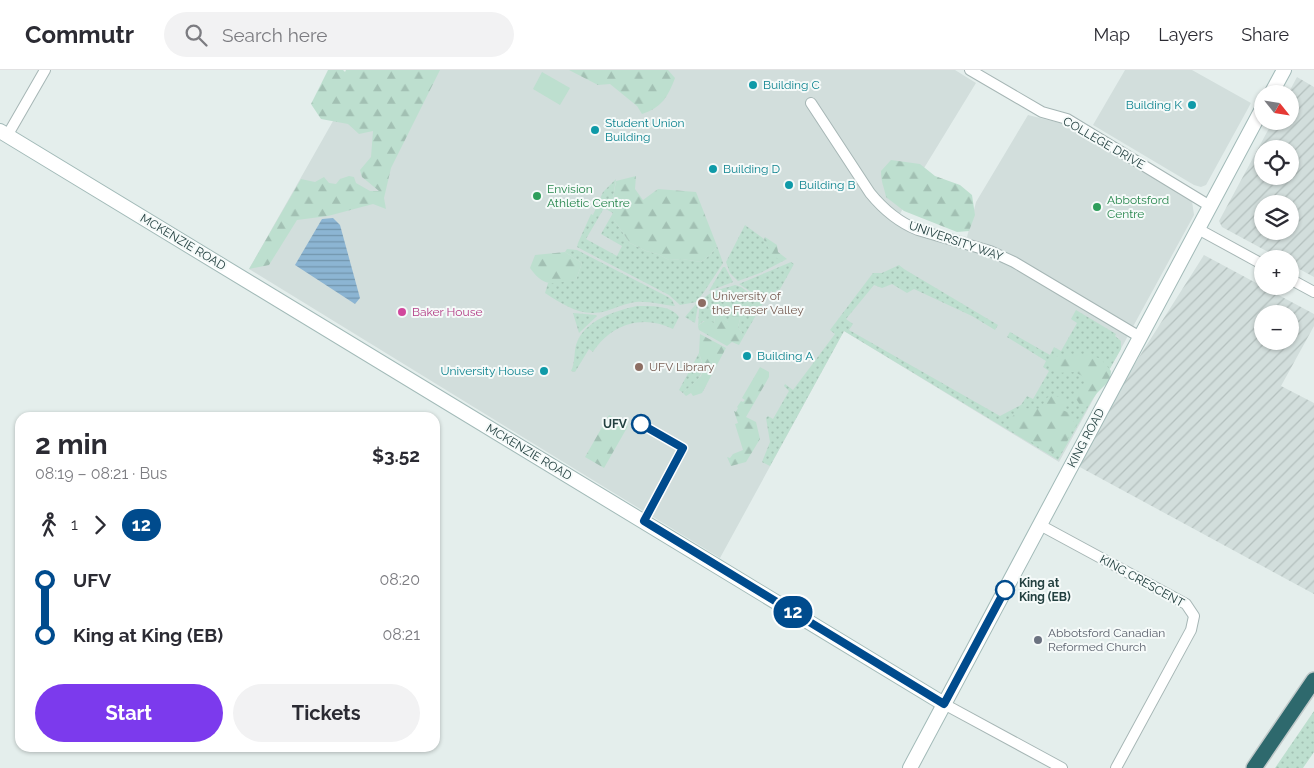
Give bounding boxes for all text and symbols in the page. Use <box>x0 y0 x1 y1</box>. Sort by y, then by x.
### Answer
search box <box>164 12 514 57</box>
text: Commutr <box>25 20 134 49</box>
icon: search <box>182 21 210 49</box>
text: Search here <box>222 24 327 46</box>
text: Map <box>1094 24 1130 45</box>
text: Layers <box>1158 24 1213 45</box>
text: Share <box>1241 24 1289 45</box>
place label: Building C <box>763 78 820 92</box>
marker: Building C <box>747 79 759 91</box>
north arrow <box>1254 85 1299 130</box>
map controls <box>1254 85 1299 350</box>
place label: Building K <box>1126 98 1182 112</box>
marker: Building K <box>1186 99 1198 111</box>
street label: COLLEGE DRIVE <box>1061 114 1147 172</box>
place label: Student Union Building <box>605 116 685 144</box>
marker: Student Union Building <box>589 124 601 136</box>
button: locate <box>1254 140 1299 185</box>
place label: Building D <box>723 162 781 176</box>
marker: Building D <box>707 163 719 175</box>
place label: Building B <box>799 178 856 192</box>
marker: Building B <box>783 179 795 191</box>
place label: Envision Athletic Centre <box>547 182 630 210</box>
marker: Envision Athletic Centre <box>531 190 543 202</box>
place label: Abbotsford Centre <box>1107 193 1169 221</box>
button: layers <box>1254 195 1299 240</box>
marker: Abbotsford Centre <box>1091 201 1103 213</box>
street label: MCKENZIE ROAD <box>138 211 229 273</box>
street label: UNIVERSITY WAY <box>907 218 1005 264</box>
button: + <box>1254 250 1299 295</box>
place label: University of the Fraser Valley <box>712 289 804 317</box>
marker: University of the Fraser Valley <box>696 297 708 309</box>
place label: Baker House <box>412 305 482 319</box>
button: − <box>1254 305 1299 350</box>
marker: Baker House <box>396 306 408 318</box>
place label: Building A <box>757 349 813 363</box>
marker: Building A <box>741 350 753 362</box>
place label: UFV Library <box>649 360 715 374</box>
marker: UFV Library <box>633 361 645 373</box>
place label: University House <box>440 364 534 378</box>
marker: University House <box>538 365 550 377</box>
street label: KING ROAD <box>1065 406 1108 470</box>
marker: UFV <box>631 414 651 434</box>
place label: UFV <box>603 417 628 431</box>
street label: MCKENZIE ROAD <box>484 421 575 483</box>
text: 2 min <box>35 428 108 461</box>
text: $3.52 <box>372 444 420 466</box>
text: 08:19 – 08:21 · Bus <box>35 464 167 483</box>
icon: walk <box>35 511 63 539</box>
icon: forward <box>86 511 114 539</box>
text: 12 <box>132 514 151 535</box>
text: 1 <box>71 515 78 534</box>
street label: KING CRESCENT <box>1097 552 1187 610</box>
text: UFV <box>73 569 111 591</box>
text: 08:20 <box>380 570 420 589</box>
place label: King at King (EB) <box>1019 576 1071 604</box>
marker: King at King (EB) <box>995 580 1015 600</box>
line badge: 12 <box>770 596 816 628</box>
text: 12 <box>783 601 803 622</box>
text: King at King (EB) <box>73 624 223 646</box>
text: 08:21 <box>383 625 420 644</box>
place label: Abbotsford Canadian Reformed Church <box>1048 626 1165 654</box>
marker: Abbotsford Canadian Reformed Church <box>1032 634 1044 646</box>
button: Start <box>35 684 223 742</box>
button: Tickets <box>233 684 420 742</box>

